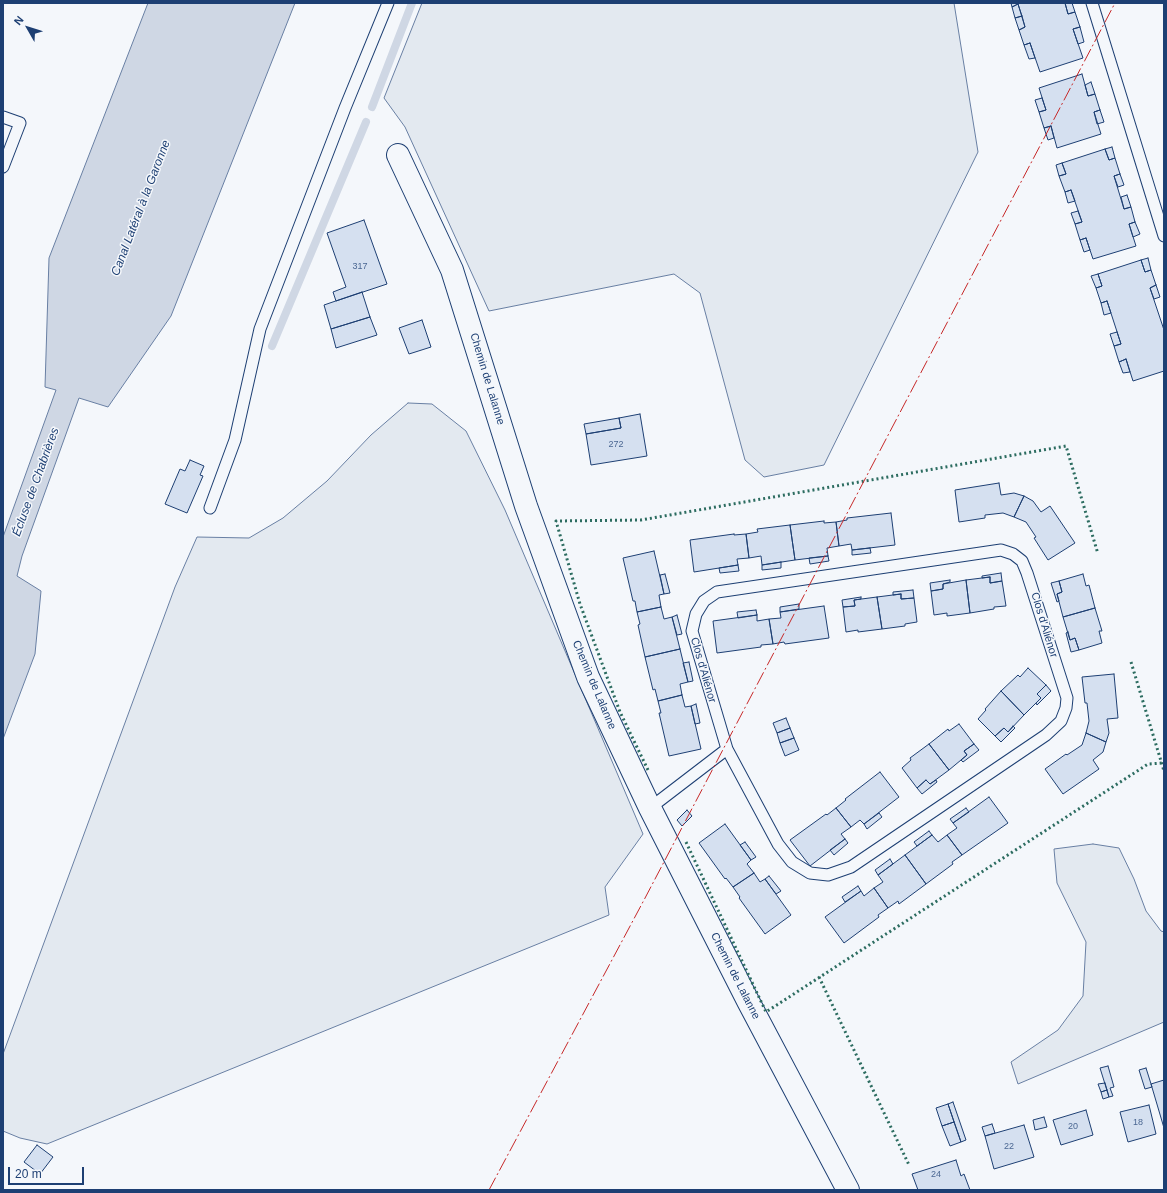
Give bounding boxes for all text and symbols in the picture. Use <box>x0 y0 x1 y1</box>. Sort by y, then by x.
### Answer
north arrow <box>8 8 48 48</box>
text: N <box>12 14 26 27</box>
water label: Canal Latéral à la Garonne <box>108 138 174 278</box>
house number: 317 <box>352 262 368 272</box>
street label: Chemin de Lalanne <box>467 331 507 427</box>
water label: Écluse de Chabrières <box>10 426 62 538</box>
house number: 272 <box>608 440 624 450</box>
street label: Clos d'Aliénor <box>1028 591 1060 659</box>
street label: Clos d'Aliénor <box>687 636 719 704</box>
street label: Chemin de Lalanne <box>569 639 619 731</box>
street label: Chemin de Lalanne <box>707 931 763 1021</box>
house number: 18 <box>1133 1118 1143 1128</box>
house number: 20 <box>1068 1122 1078 1132</box>
house number: 22 <box>1004 1142 1014 1152</box>
scale bar <box>10 1159 86 1185</box>
text: 20 m <box>15 1167 42 1181</box>
house number: 24 <box>931 1170 941 1180</box>

